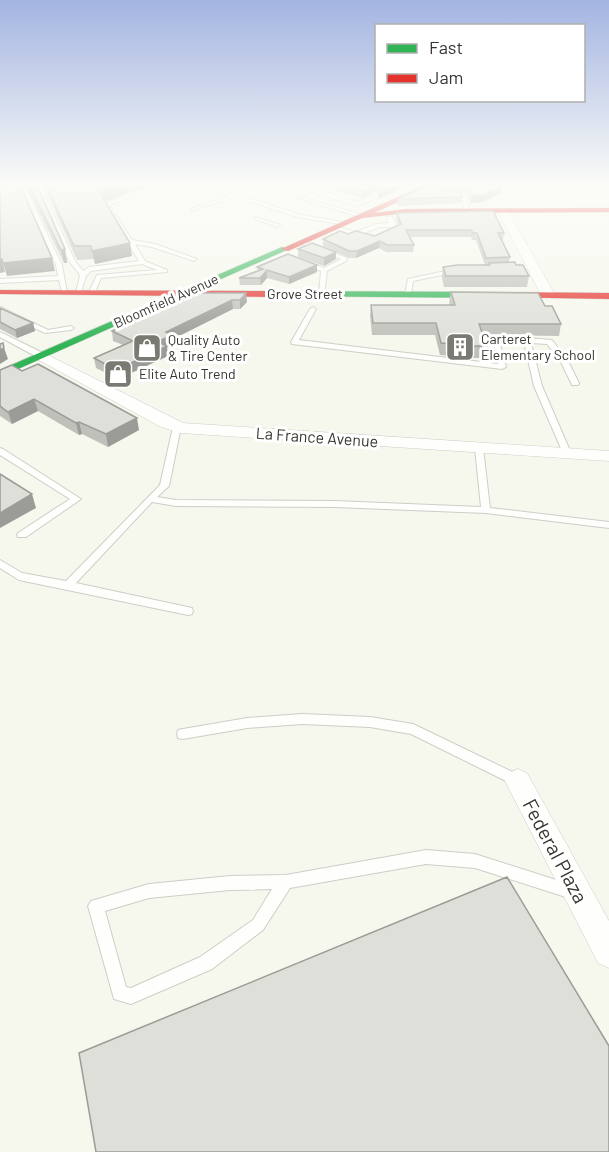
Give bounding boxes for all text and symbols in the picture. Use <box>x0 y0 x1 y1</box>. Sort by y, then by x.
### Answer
legend <box>375 24 585 102</box>
text: Fast <box>429 36 463 58</box>
text: Jam <box>429 66 463 88</box>
street label: Bloomfield Avenue <box>111 270 221 331</box>
street label: Grove Street <box>267 285 343 302</box>
place label: Carteret Elementary School <box>481 330 595 363</box>
place label: Quality Auto & Tire Center <box>168 331 248 364</box>
building icon: Carteret Elementary School <box>444 331 476 363</box>
shop icon: Quality Auto & Tire Center <box>131 332 163 364</box>
shop icon: Elite Auto Trend <box>102 358 134 390</box>
place label: Elite Auto Trend <box>139 365 236 382</box>
street label: La France Avenue <box>255 423 379 450</box>
street label: Federal Plaza <box>518 794 593 907</box>

